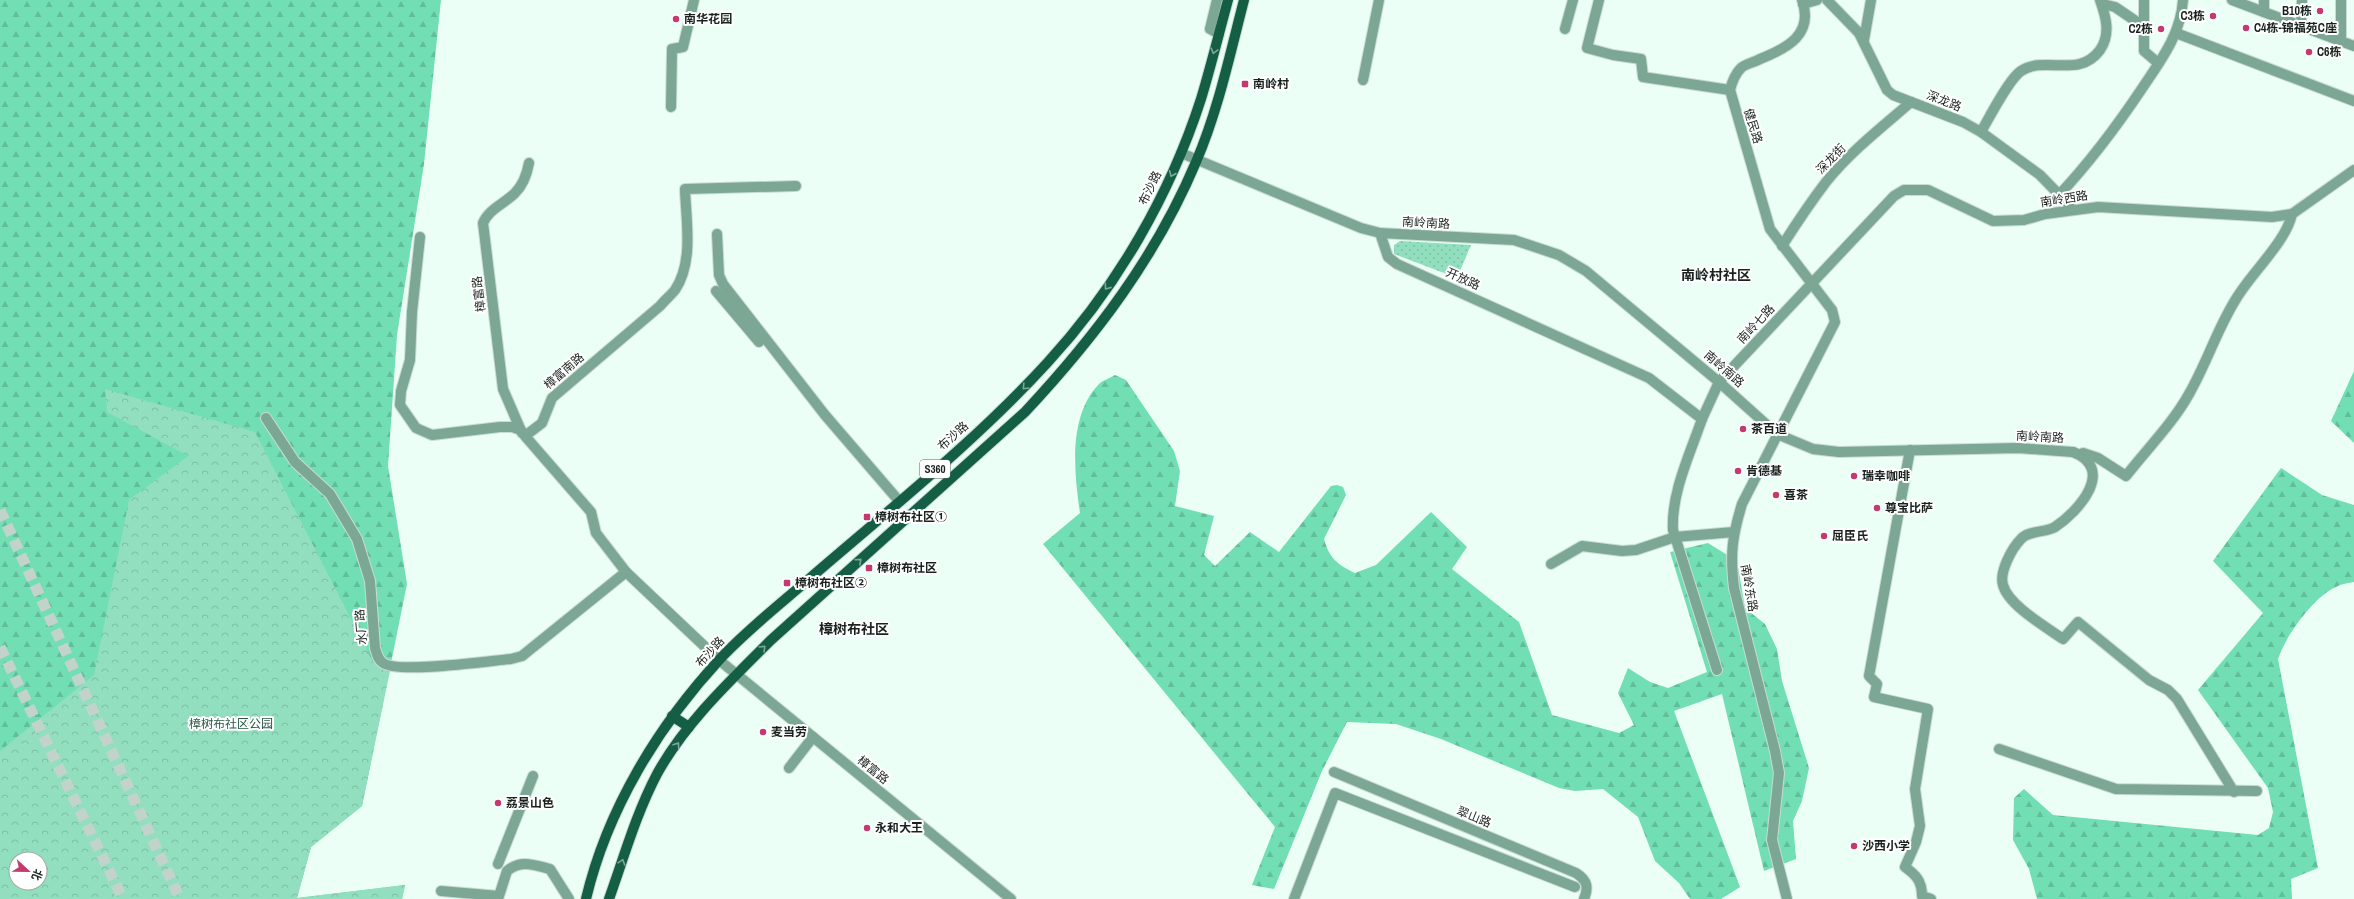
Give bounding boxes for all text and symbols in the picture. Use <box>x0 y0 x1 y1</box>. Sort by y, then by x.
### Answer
place label: B10栋 <box>2282 3 2312 19</box>
marker: B10栋 <box>2315 6 2325 16</box>
place label: C3栋 <box>2180 8 2205 24</box>
place label: 南华花园 <box>684 11 732 27</box>
marker: C3栋 <box>2208 11 2218 21</box>
marker: 南华花园 <box>671 14 681 24</box>
place label: C4栋-锦福苑C座 <box>2254 20 2337 36</box>
place label: C2栋 <box>2128 21 2153 37</box>
marker: C4栋-锦福苑C座 <box>2241 23 2251 33</box>
marker: C2栋 <box>2156 24 2166 34</box>
place label: C6栋 <box>2317 44 2342 60</box>
one-way arrow <box>1210 47 1219 54</box>
marker: C6栋 <box>2304 47 2314 57</box>
place label: 南岭村 <box>1253 76 1289 92</box>
marker: 南岭村 <box>1240 79 1250 89</box>
street label: 深龙路 <box>1924 87 1964 115</box>
street label: 健民路 <box>1740 106 1766 146</box>
street label: 深龙街 <box>1813 140 1849 178</box>
street label: 布沙路 <box>1135 168 1165 208</box>
one-way arrow <box>1168 170 1176 177</box>
street label: 南岭西路 <box>2039 187 2089 211</box>
street label: 南岭南路 <box>1402 214 1450 232</box>
street label: 开放路 <box>1443 264 1483 294</box>
district label: 南岭村社区 <box>1681 266 1751 284</box>
street label: 樟富路 <box>469 275 489 313</box>
one-way arrow <box>1105 282 1112 289</box>
street label: 南岭七路 <box>1734 301 1778 347</box>
street label: 南岭南路 <box>1701 347 1747 391</box>
street label: 樟富南路 <box>541 349 587 393</box>
one-way arrow <box>1022 382 1030 390</box>
street label: 布沙路 <box>934 418 972 454</box>
place label: 茶百道 <box>1751 421 1787 437</box>
marker: 茶百道 <box>1738 424 1748 434</box>
street label: 南岭南路 <box>2016 428 2064 446</box>
road number: S360 <box>920 460 950 478</box>
place label: 肯德基 <box>1746 463 1782 479</box>
marker: 肯德基 <box>1733 466 1743 476</box>
place label: 瑞幸咖啡 <box>1862 468 1910 484</box>
marker: 瑞幸咖啡 <box>1849 471 1859 481</box>
place label: 喜茶 <box>1784 487 1808 503</box>
marker: 喜茶 <box>1771 490 1781 500</box>
place label: 尊宝比萨 <box>1885 500 1933 516</box>
marker: 尊宝比萨 <box>1872 503 1882 513</box>
place label: 樟树布社区① <box>875 509 947 525</box>
marker: 樟树布社区① <box>862 512 872 522</box>
place label: 屈臣氏 <box>1832 528 1868 544</box>
marker: 屈臣氏 <box>1819 531 1829 541</box>
one-way arrow <box>855 559 862 566</box>
place label: 樟树布社区 <box>877 560 937 576</box>
marker: 樟树布社区 <box>864 563 874 573</box>
street label: 南岭东路 <box>1737 563 1761 613</box>
place label: 樟树布社区② <box>795 575 867 591</box>
marker: 樟树布社区② <box>782 578 792 588</box>
street label: 水厂路 <box>351 608 371 646</box>
district label: 樟树布社区 <box>819 620 889 638</box>
street label: 布沙路 <box>692 633 728 671</box>
one-way arrow <box>758 645 766 653</box>
park label: 樟树布社区公园 <box>189 716 273 732</box>
place label: 麦当劳 <box>771 724 807 740</box>
marker: 麦当劳 <box>758 727 768 737</box>
one-way arrow <box>672 742 680 749</box>
street label: 樟富路 <box>854 752 892 788</box>
place label: 荔景山色 <box>506 795 554 811</box>
marker: 荔景山色 <box>493 798 503 808</box>
street label: 翠山路 <box>1454 803 1494 831</box>
place label: 永和大王 <box>875 820 923 836</box>
marker: 永和大王 <box>862 823 872 833</box>
place label: 沙西小学 <box>1862 838 1910 854</box>
marker: 沙西小学 <box>1849 841 1859 851</box>
north arrow <box>8 851 48 891</box>
one-way arrow <box>617 859 626 866</box>
text: 北 <box>29 867 46 882</box>

